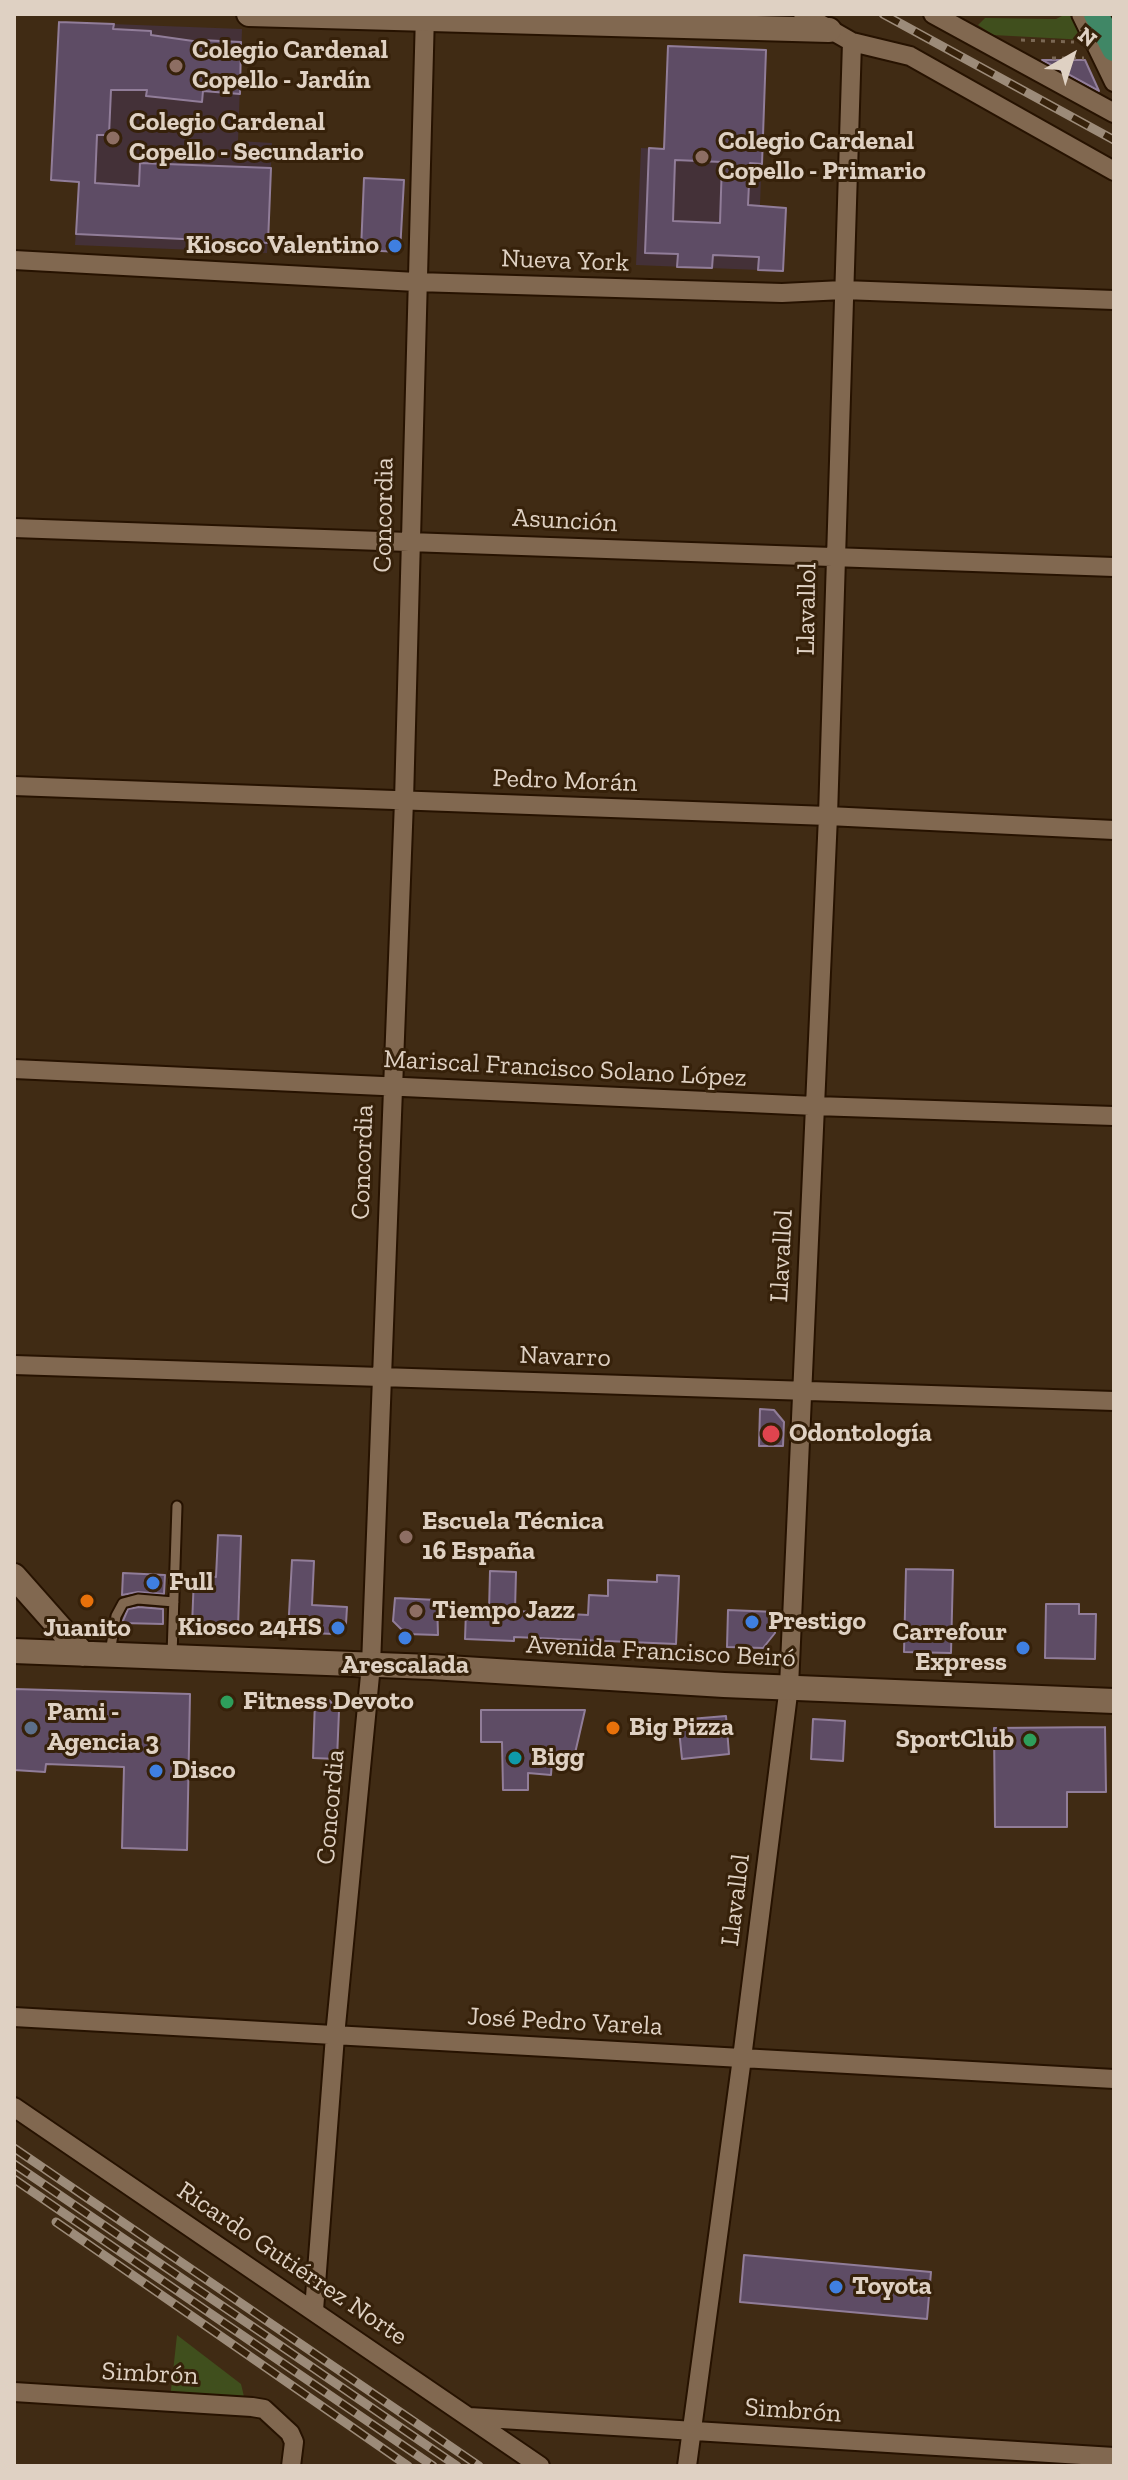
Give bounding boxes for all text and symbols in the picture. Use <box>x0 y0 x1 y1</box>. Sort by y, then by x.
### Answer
north arrow <box>1032 16 1112 96</box>
text: N <box>1072 21 1102 53</box>
place label: Colegio Cardenal Copello - Jardín <box>192 35 388 96</box>
marker: Colegio Cardenal Copello - Jardín <box>167 57 185 75</box>
place label: Colegio Cardenal Copello - Secundario <box>129 107 364 168</box>
place label: Colegio Cardenal Copello - Primario <box>718 126 926 188</box>
marker: Colegio Cardenal Copello - Secundario <box>104 129 122 147</box>
marker: Colegio Cardenal Copello - Primario <box>693 148 711 166</box>
place label: Kiosco Valentino <box>186 230 379 262</box>
marker: Kiosco Valentino <box>386 237 404 255</box>
street label: Nueva York <box>500 243 630 279</box>
street label: Concordia <box>367 457 401 573</box>
street label: Asunción <box>512 503 618 539</box>
street label: Llavallol <box>791 562 823 656</box>
street label: Pedro Morán <box>492 763 638 799</box>
street label: Mariscal Francisco Solano López <box>382 1044 748 1094</box>
street label: Concordia <box>345 1104 381 1220</box>
street label: Llavallol <box>764 1209 800 1303</box>
street label: Navarro <box>519 1340 611 1374</box>
place label: Odontología <box>789 1418 932 1450</box>
marker: Odontología <box>760 1423 782 1445</box>
place label: Escuela Técnica 16 España <box>422 1506 604 1568</box>
marker: Escuela Técnica 16 España <box>397 1528 415 1546</box>
place label: Full <box>169 1567 214 1599</box>
marker: Full <box>144 1574 162 1592</box>
marker: Juanito <box>78 1592 96 1610</box>
place label: Tiempo Jazz <box>432 1595 575 1627</box>
marker: Tiempo Jazz <box>407 1602 425 1620</box>
place label: Prestigo <box>768 1606 866 1638</box>
place label: Kiosco 24HS <box>177 1612 322 1644</box>
place label: Juanito <box>43 1613 131 1645</box>
marker: Prestigo <box>743 1613 761 1631</box>
place label: Carrefour Express <box>893 1617 1007 1678</box>
marker: Kiosco 24HS <box>329 1619 347 1637</box>
marker: Arescalada <box>396 1629 414 1647</box>
street label: Avenida Francisco Beiró <box>525 1629 797 1675</box>
marker: Carrefour Express <box>1014 1639 1032 1657</box>
place label: Arescalada <box>341 1650 469 1682</box>
place label: Fitness Devoto <box>243 1686 414 1718</box>
marker: Fitness Devoto <box>218 1693 236 1711</box>
place label: Pami - Agencia 3 <box>47 1697 159 1758</box>
place label: Big Pizza <box>629 1712 734 1744</box>
marker: Pami - Agencia 3 <box>22 1719 40 1737</box>
marker: Big Pizza <box>604 1719 622 1737</box>
place label: SportClub <box>896 1724 1014 1756</box>
marker: SportClub <box>1021 1731 1039 1749</box>
place label: Bigg <box>531 1742 584 1774</box>
street label: Concordia <box>310 1748 352 1866</box>
marker: Bigg <box>506 1749 524 1767</box>
place label: Disco <box>172 1755 236 1787</box>
marker: Disco <box>147 1762 165 1780</box>
street label: Llavallol <box>715 1852 757 1948</box>
street label: José Pedro Varela <box>467 2001 663 2043</box>
street label: Ricardo Gutiérrez Norte <box>171 2175 413 2353</box>
place label: Toyota <box>852 2271 932 2303</box>
marker: Toyota <box>827 2278 845 2296</box>
street label: Simbrón <box>101 2356 199 2392</box>
street label: Simbrón <box>744 2392 842 2430</box>

